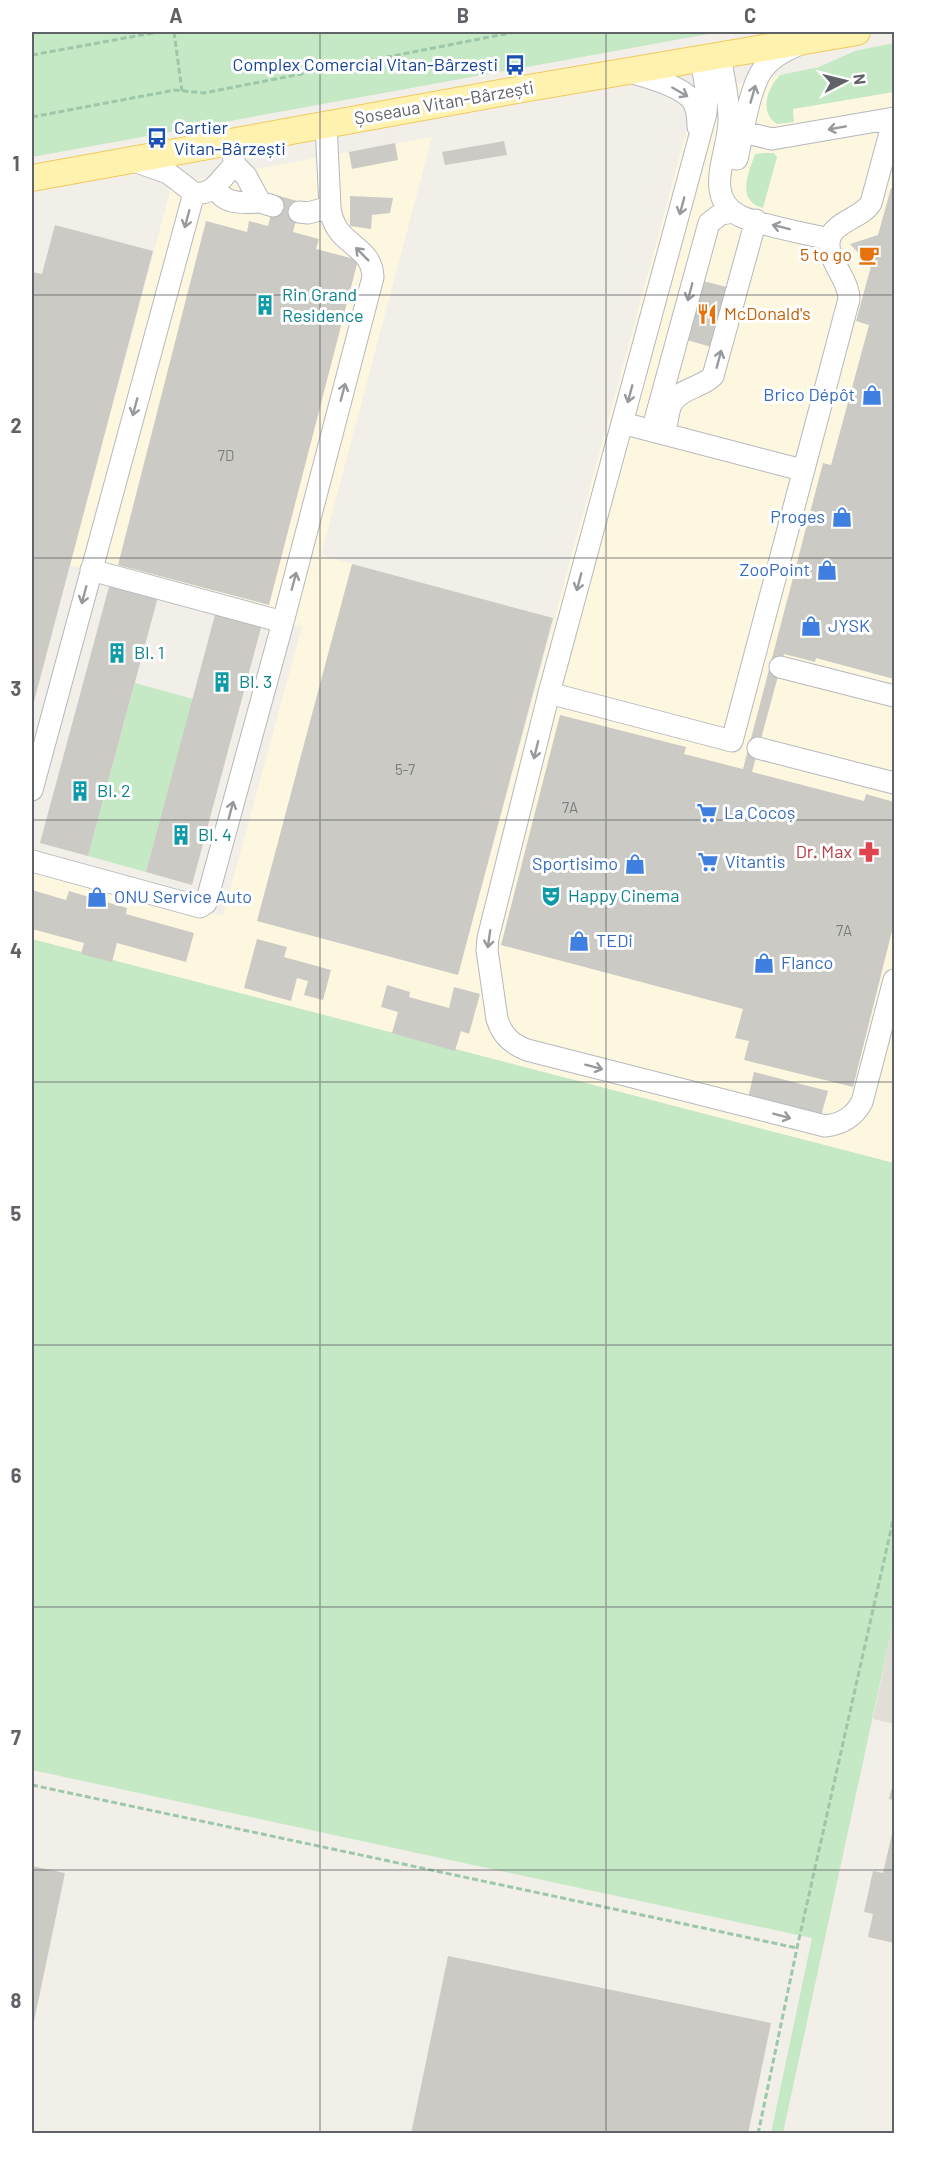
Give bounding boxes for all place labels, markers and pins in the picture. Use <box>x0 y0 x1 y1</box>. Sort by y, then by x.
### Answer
place label: Complex Comercial Vitan-Bârzești <box>233 53 498 75</box>
bus stop icon: Complex Comercial Vitan-Bârzești <box>503 53 527 77</box>
place label: Cartier Vitan-Bârzești <box>174 116 286 159</box>
bus stop icon: Cartier Vitan-Bârzești <box>145 126 169 150</box>
place label: 5 to go <box>800 243 852 265</box>
cafe icon: 5 to go <box>857 243 881 267</box>
place label: Rin Grand Residence <box>282 283 364 326</box>
building icon: Rin Grand Residence <box>253 293 277 317</box>
restaurant icon: McDonald's <box>695 302 719 326</box>
place label: McDonald's <box>724 302 811 324</box>
place label: Brico Dépôt <box>763 383 855 405</box>
shop icon: Brico Dépôt <box>860 383 884 407</box>
place label: Proges <box>770 505 825 527</box>
shop icon: Proges <box>830 505 854 529</box>
place label: ZooPoint <box>740 558 810 580</box>
shop icon: ZooPoint <box>815 558 839 582</box>
shop icon: JYSK <box>799 614 823 638</box>
place label: JYSK <box>828 614 870 636</box>
building icon: Bl. 1 <box>105 641 129 665</box>
place label: Bl. 1 <box>134 641 164 663</box>
building icon: Bl. 3 <box>210 670 234 694</box>
place label: Bl. 3 <box>239 670 272 692</box>
building icon: Bl. 2 <box>68 779 92 803</box>
place label: Bl. 2 <box>97 779 131 801</box>
supermarket icon: La Cocoș <box>695 801 719 825</box>
place label: La Cocoș <box>724 801 796 823</box>
building icon: Bl. 4 <box>169 823 193 847</box>
place label: Bl. 4 <box>198 823 232 845</box>
place label: Dr. Max <box>796 840 852 862</box>
pharmacy icon: Dr. Max <box>857 840 881 864</box>
supermarket icon: Vitantis <box>696 850 720 874</box>
place label: Vitantis <box>725 850 785 872</box>
place label: Sportisimo <box>532 852 618 874</box>
shop icon: Sportisimo <box>623 852 647 876</box>
theatre icon: Happy Cinema <box>539 884 563 908</box>
place label: Happy Cinema <box>568 884 679 906</box>
shop icon: ONU Service Auto <box>85 885 109 909</box>
place label: ONU Service Auto <box>114 885 252 907</box>
shop icon: TEDi <box>567 929 591 953</box>
place label: TEDi <box>596 929 633 951</box>
shop icon: Flanco <box>752 951 776 975</box>
place label: Flanco <box>781 951 833 973</box>

